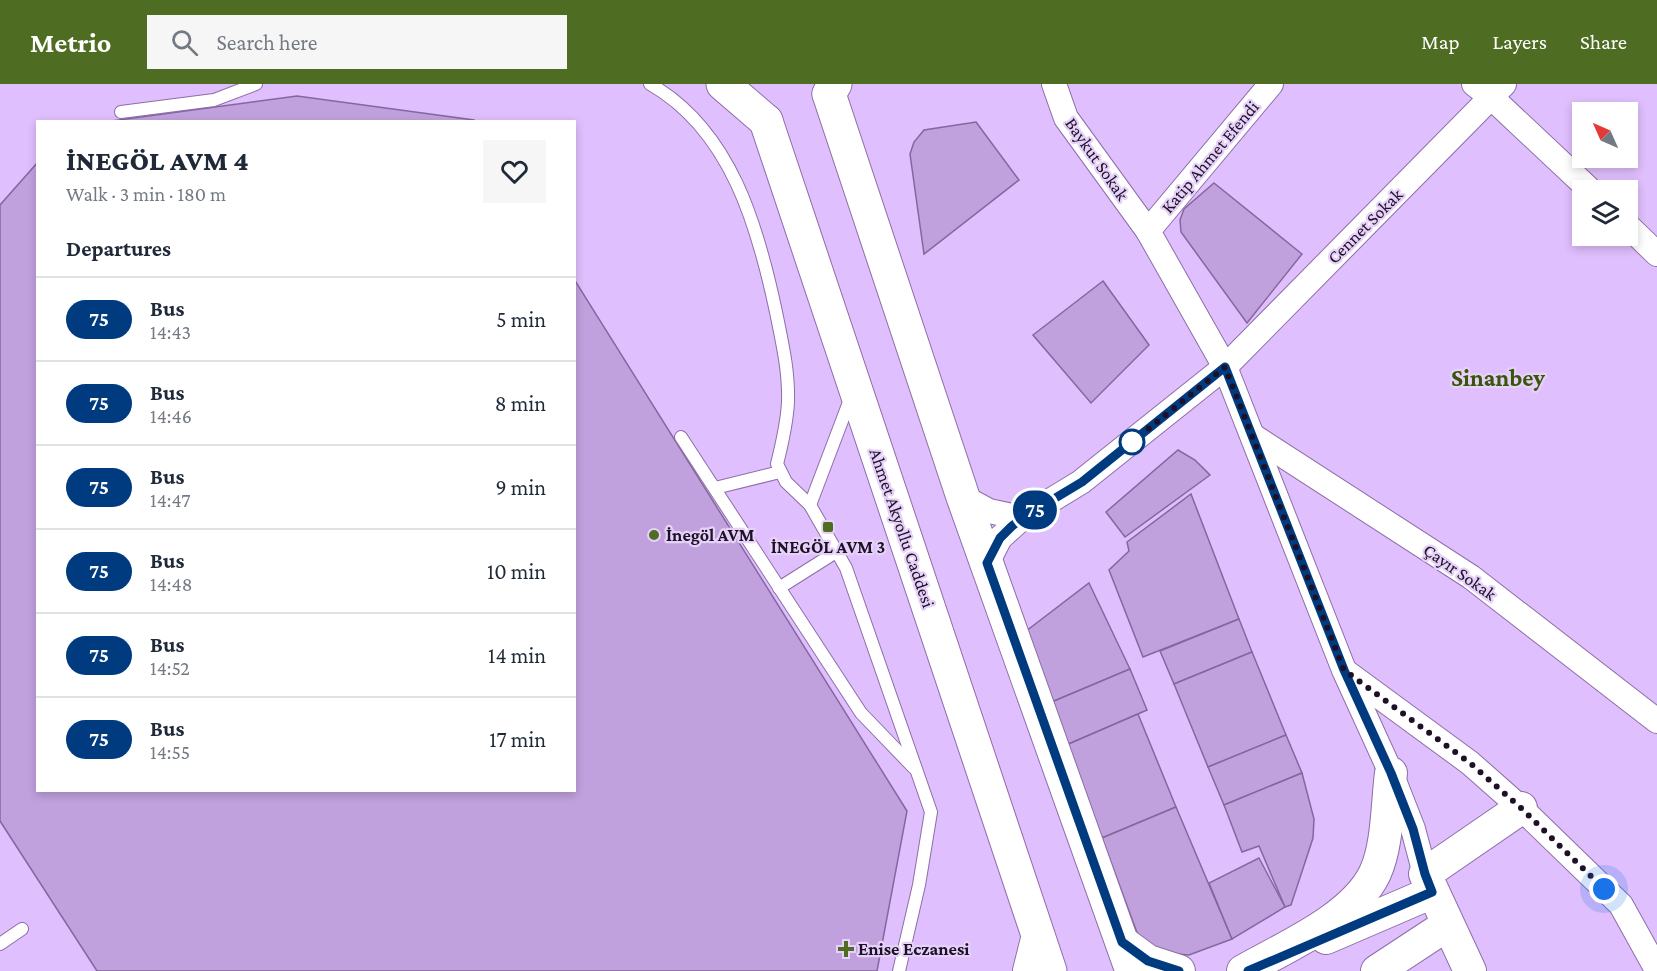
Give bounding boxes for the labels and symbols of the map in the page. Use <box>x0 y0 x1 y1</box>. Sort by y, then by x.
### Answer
street label: Katip Ahmet Efendi <box>1157 97 1263 217</box>
north arrow <box>1572 102 1638 168</box>
street label: Baykut Sokak <box>1061 114 1133 205</box>
street label: Cennet Sokak <box>1323 184 1407 268</box>
district label: Sinanbey <box>1451 364 1545 391</box>
unlabelled marker <box>1119 429 1145 455</box>
street label: Ahmet Akyollu Caddesi <box>865 446 939 611</box>
line badge: 75 <box>1008 490 1062 530</box>
marker: İNEGÖL AVM 3 <box>821 520 835 534</box>
place label: İnegöl AVM <box>666 525 755 545</box>
marker: İnegöl AVM <box>647 528 661 542</box>
place label: İNEGÖL AVM 3 <box>771 537 885 557</box>
street label: Çayır Sokak <box>1420 540 1501 605</box>
your location <box>1589 874 1619 904</box>
place label: Enise Eczanesi <box>858 939 970 959</box>
marker: Enise Eczanesi <box>839 942 853 956</box>

